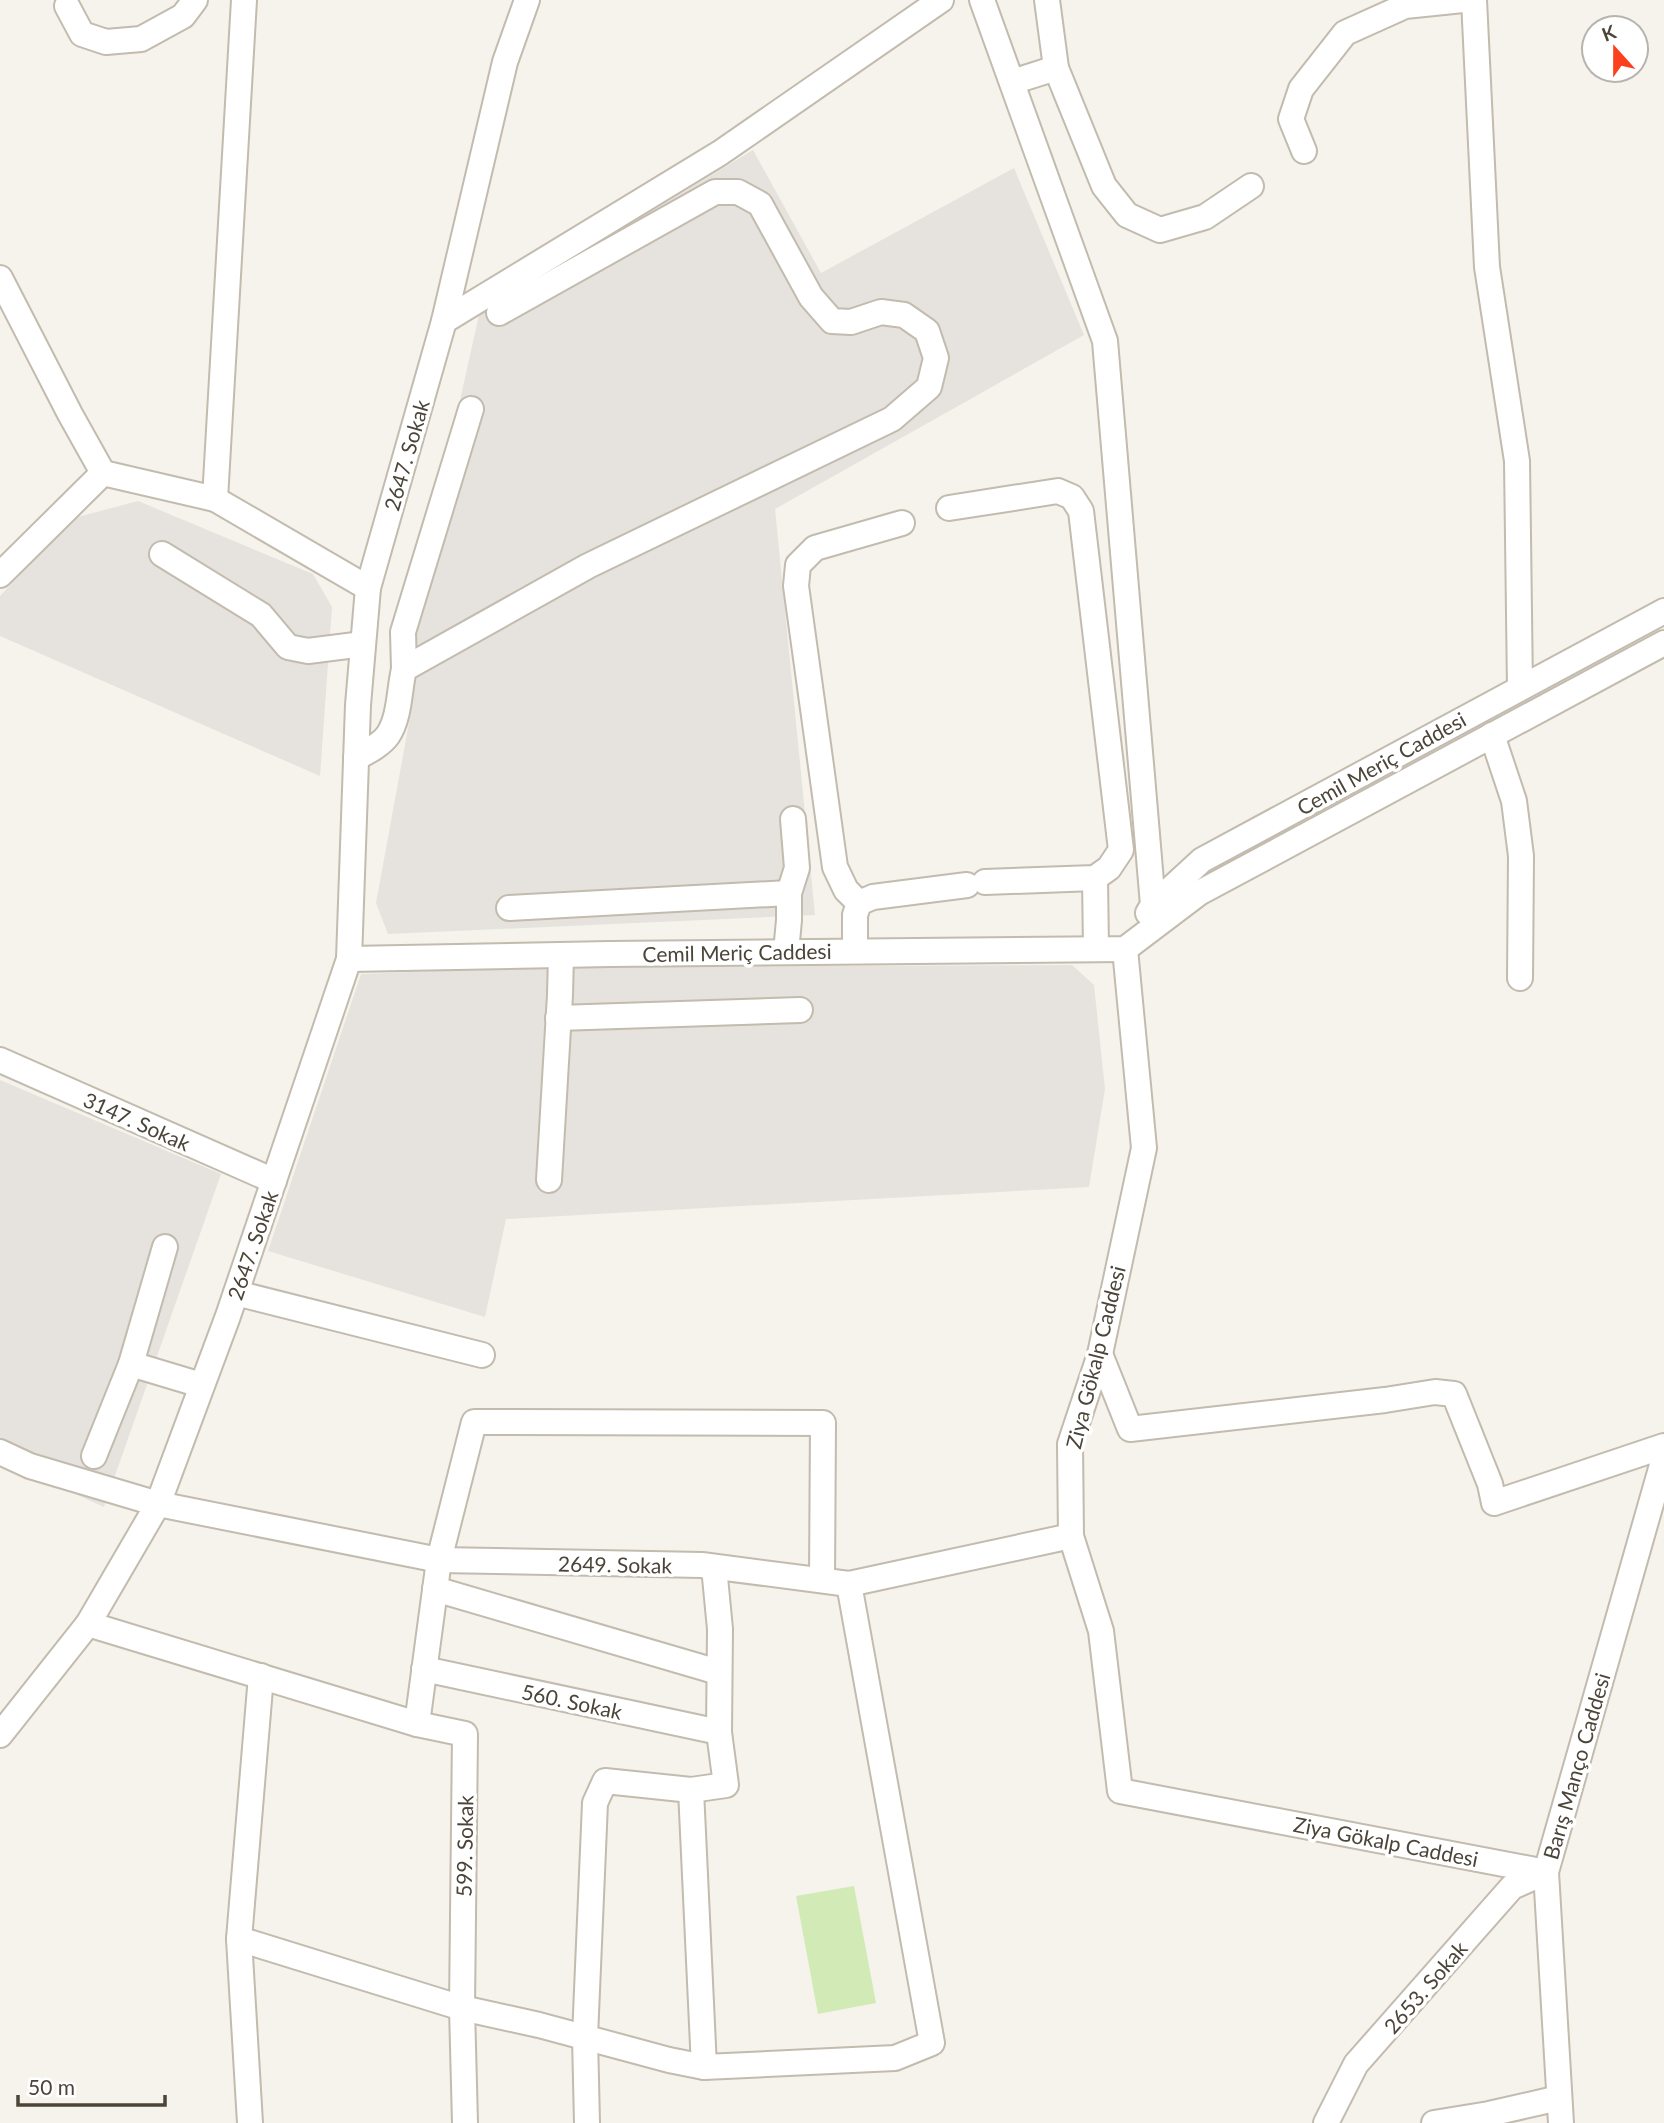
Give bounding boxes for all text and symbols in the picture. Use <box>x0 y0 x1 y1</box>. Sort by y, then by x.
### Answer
north arrow <box>1580 14 1650 84</box>
text: K <box>1599 19 1620 46</box>
street label: 2647. Sokak <box>378 396 434 513</box>
street label: Cemil Meriç Caddesi <box>1292 706 1470 820</box>
street label: Cemil Meriç Caddesi <box>642 938 832 966</box>
street label: 3147. Sokak <box>80 1086 194 1156</box>
street label: 2647. Sokak <box>222 1187 282 1303</box>
street label: Ziya Gökalp Caddesi <box>1060 1263 1130 1451</box>
street label: 2649. Sokak <box>558 1551 673 1577</box>
street label: Barış Manço Caddesi <box>1537 1670 1615 1862</box>
street label: 560. Sokak <box>520 1678 625 1724</box>
street label: 599. Sokak <box>451 1795 477 1897</box>
street label: Ziya Gökalp Caddesi <box>1292 1811 1480 1871</box>
street label: 2653. Sokak <box>1378 1936 1472 2038</box>
scale bar <box>18 2064 164 2108</box>
text: 50 m <box>28 2074 75 2099</box>

